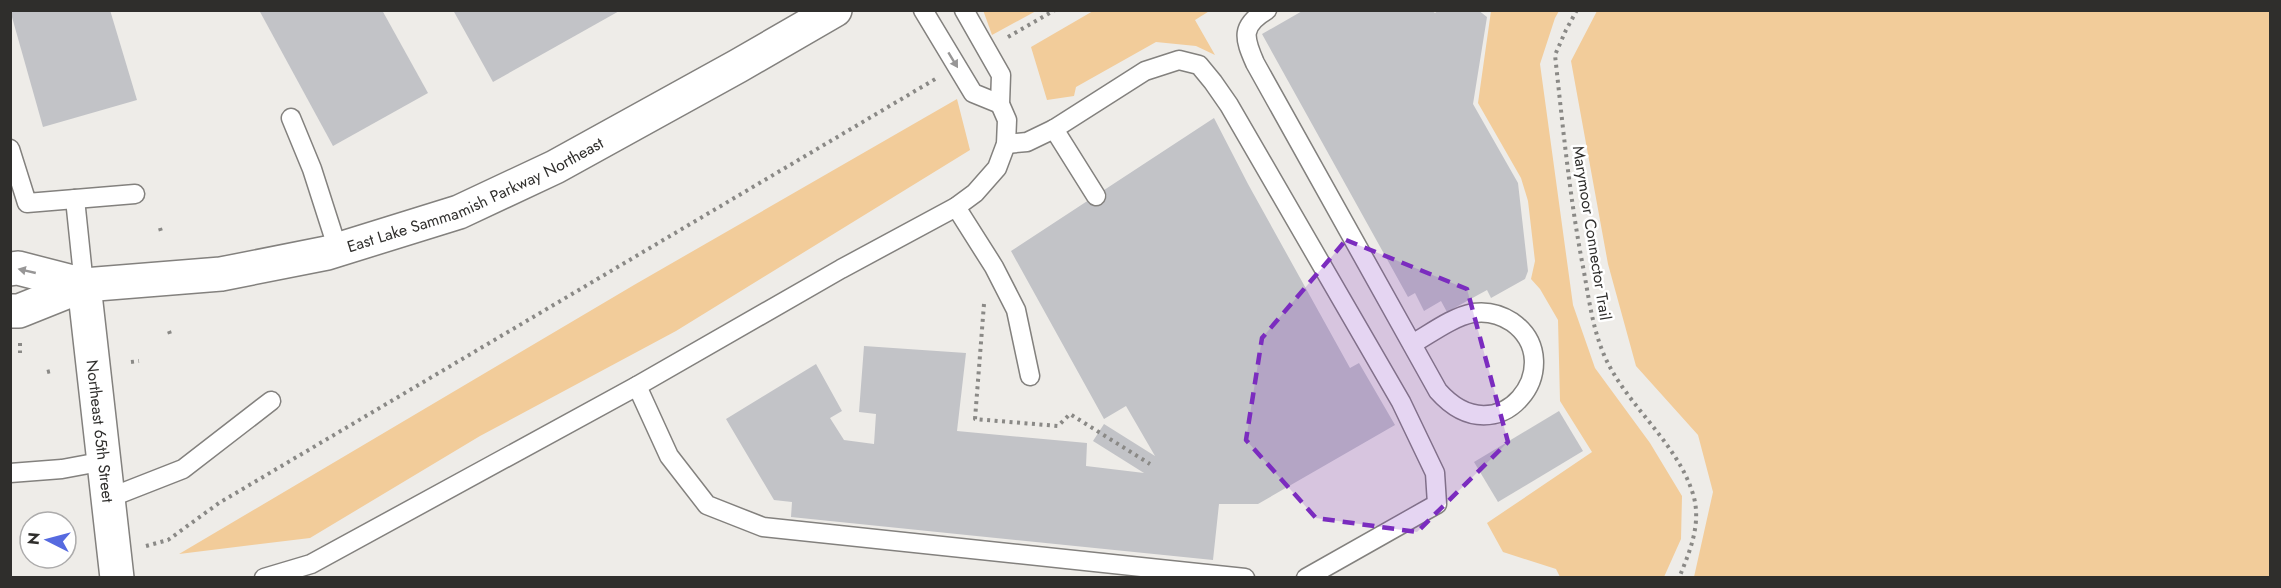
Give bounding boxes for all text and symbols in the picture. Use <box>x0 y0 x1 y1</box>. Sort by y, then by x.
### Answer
one-way arrow <box>948 52 959 68</box>
street label: East Lake Sammamish Parkway Northeast <box>344 131 607 258</box>
street label: Marymoor Connector Trail <box>1567 144 1617 322</box>
one-way arrow <box>17 266 36 275</box>
street label: Northeast 65th Street <box>81 358 120 504</box>
north arrow <box>18 510 78 570</box>
text: N <box>21 531 46 546</box>

